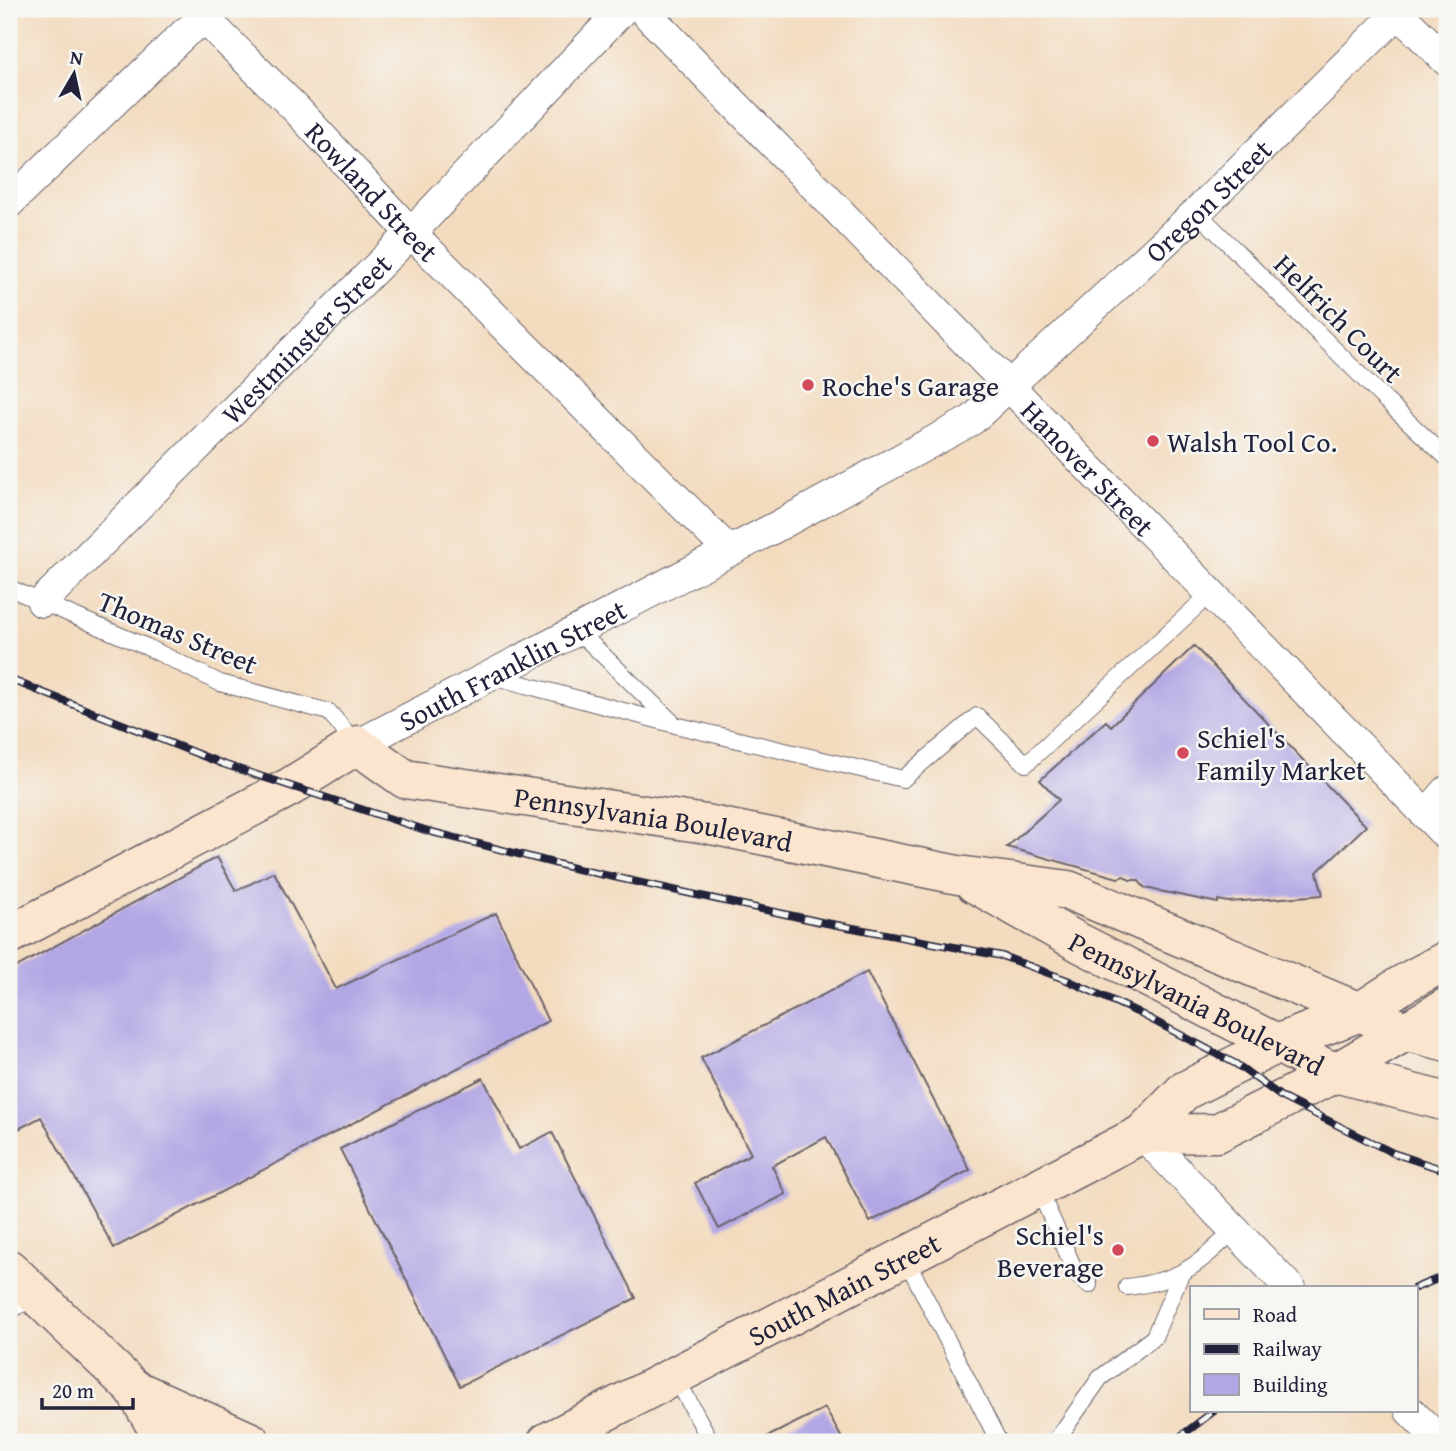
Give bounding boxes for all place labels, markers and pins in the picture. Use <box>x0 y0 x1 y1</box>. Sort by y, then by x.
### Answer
place label: Roche's Garage <box>822 365 999 406</box>
marker: Roche's Garage <box>800 377 816 393</box>
place label: Walsh Tool Co. <box>1167 421 1337 462</box>
marker: Walsh Tool Co. <box>1145 433 1161 449</box>
place label: Schiel's Family Market <box>1197 717 1366 790</box>
marker: Schiel's Family Market <box>1175 745 1191 761</box>
place label: Schiel's Beverage <box>997 1214 1104 1287</box>
marker: Schiel's Beverage <box>1110 1242 1126 1258</box>

